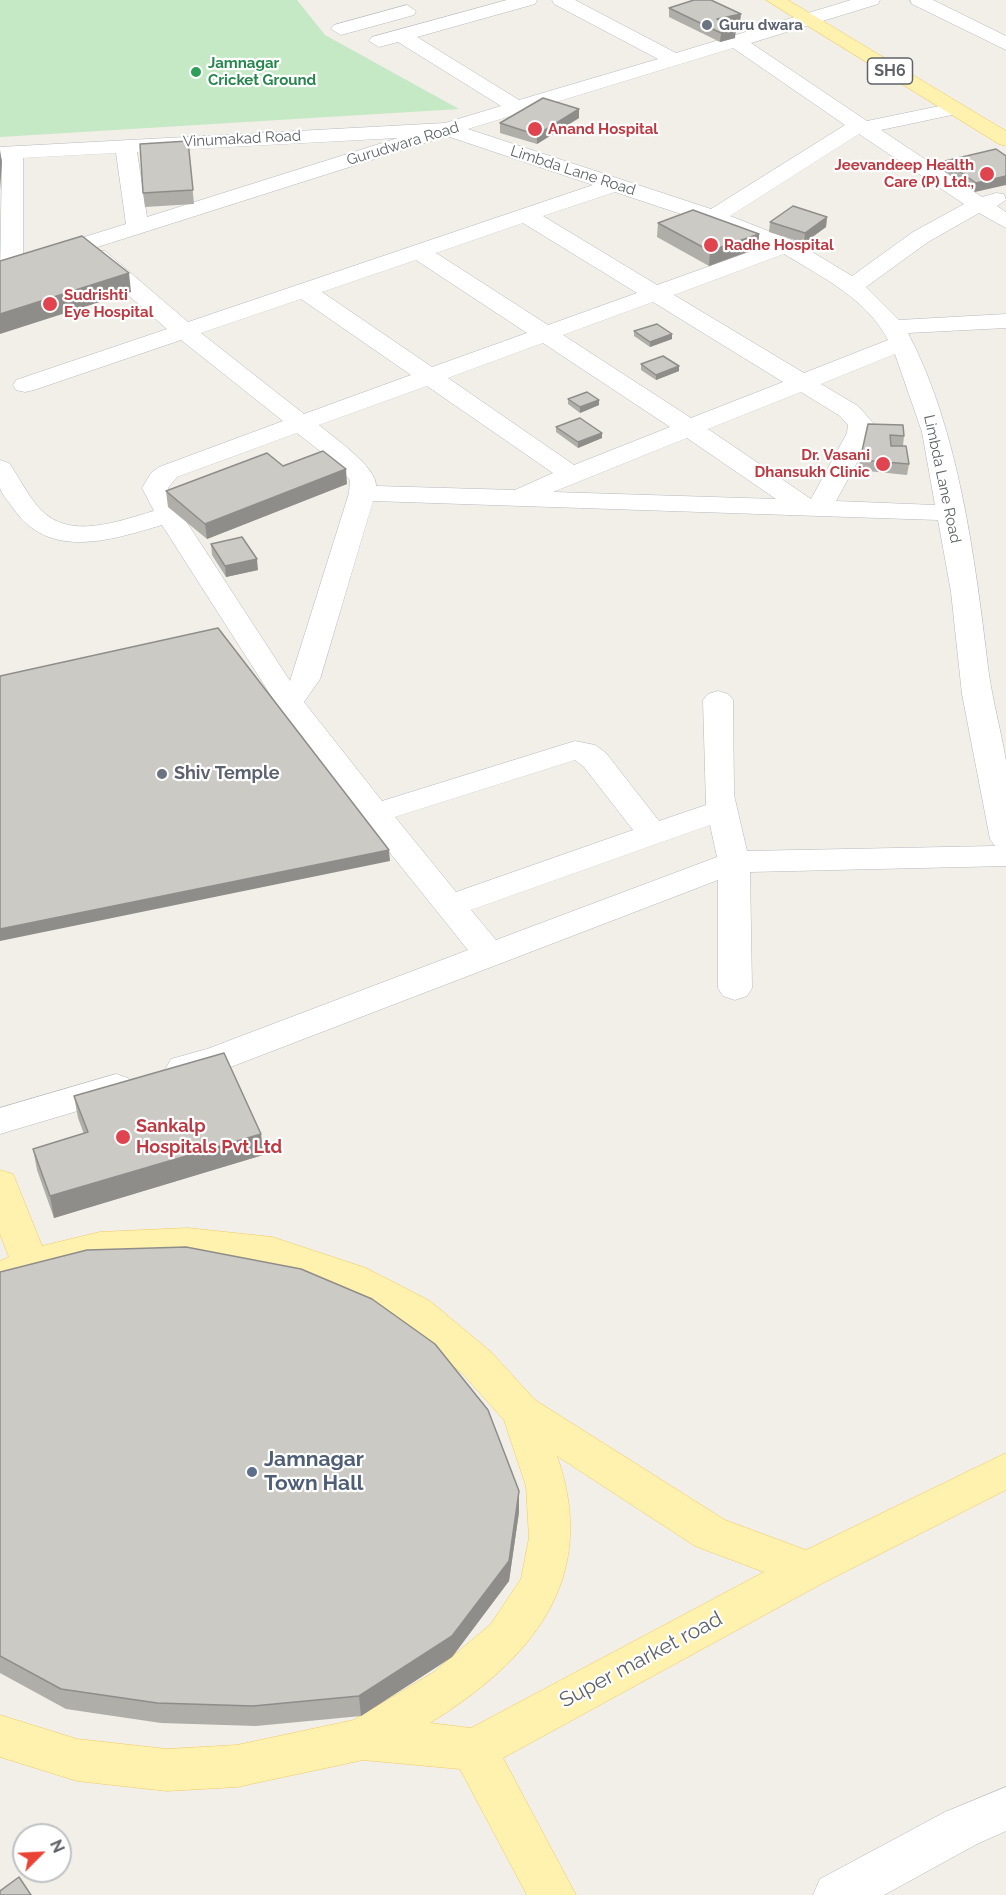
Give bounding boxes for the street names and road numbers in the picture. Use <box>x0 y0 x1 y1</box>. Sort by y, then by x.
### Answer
road number: SH6 <box>868 58 912 84</box>
street label: Gurudwara Road <box>345 118 461 170</box>
street label: Vinumakad Road <box>182 127 302 151</box>
street label: Limbda Lane Road <box>508 142 638 200</box>
street label: Limbda Lane Road <box>920 413 964 545</box>
street label: Super market road <box>555 1606 727 1714</box>

